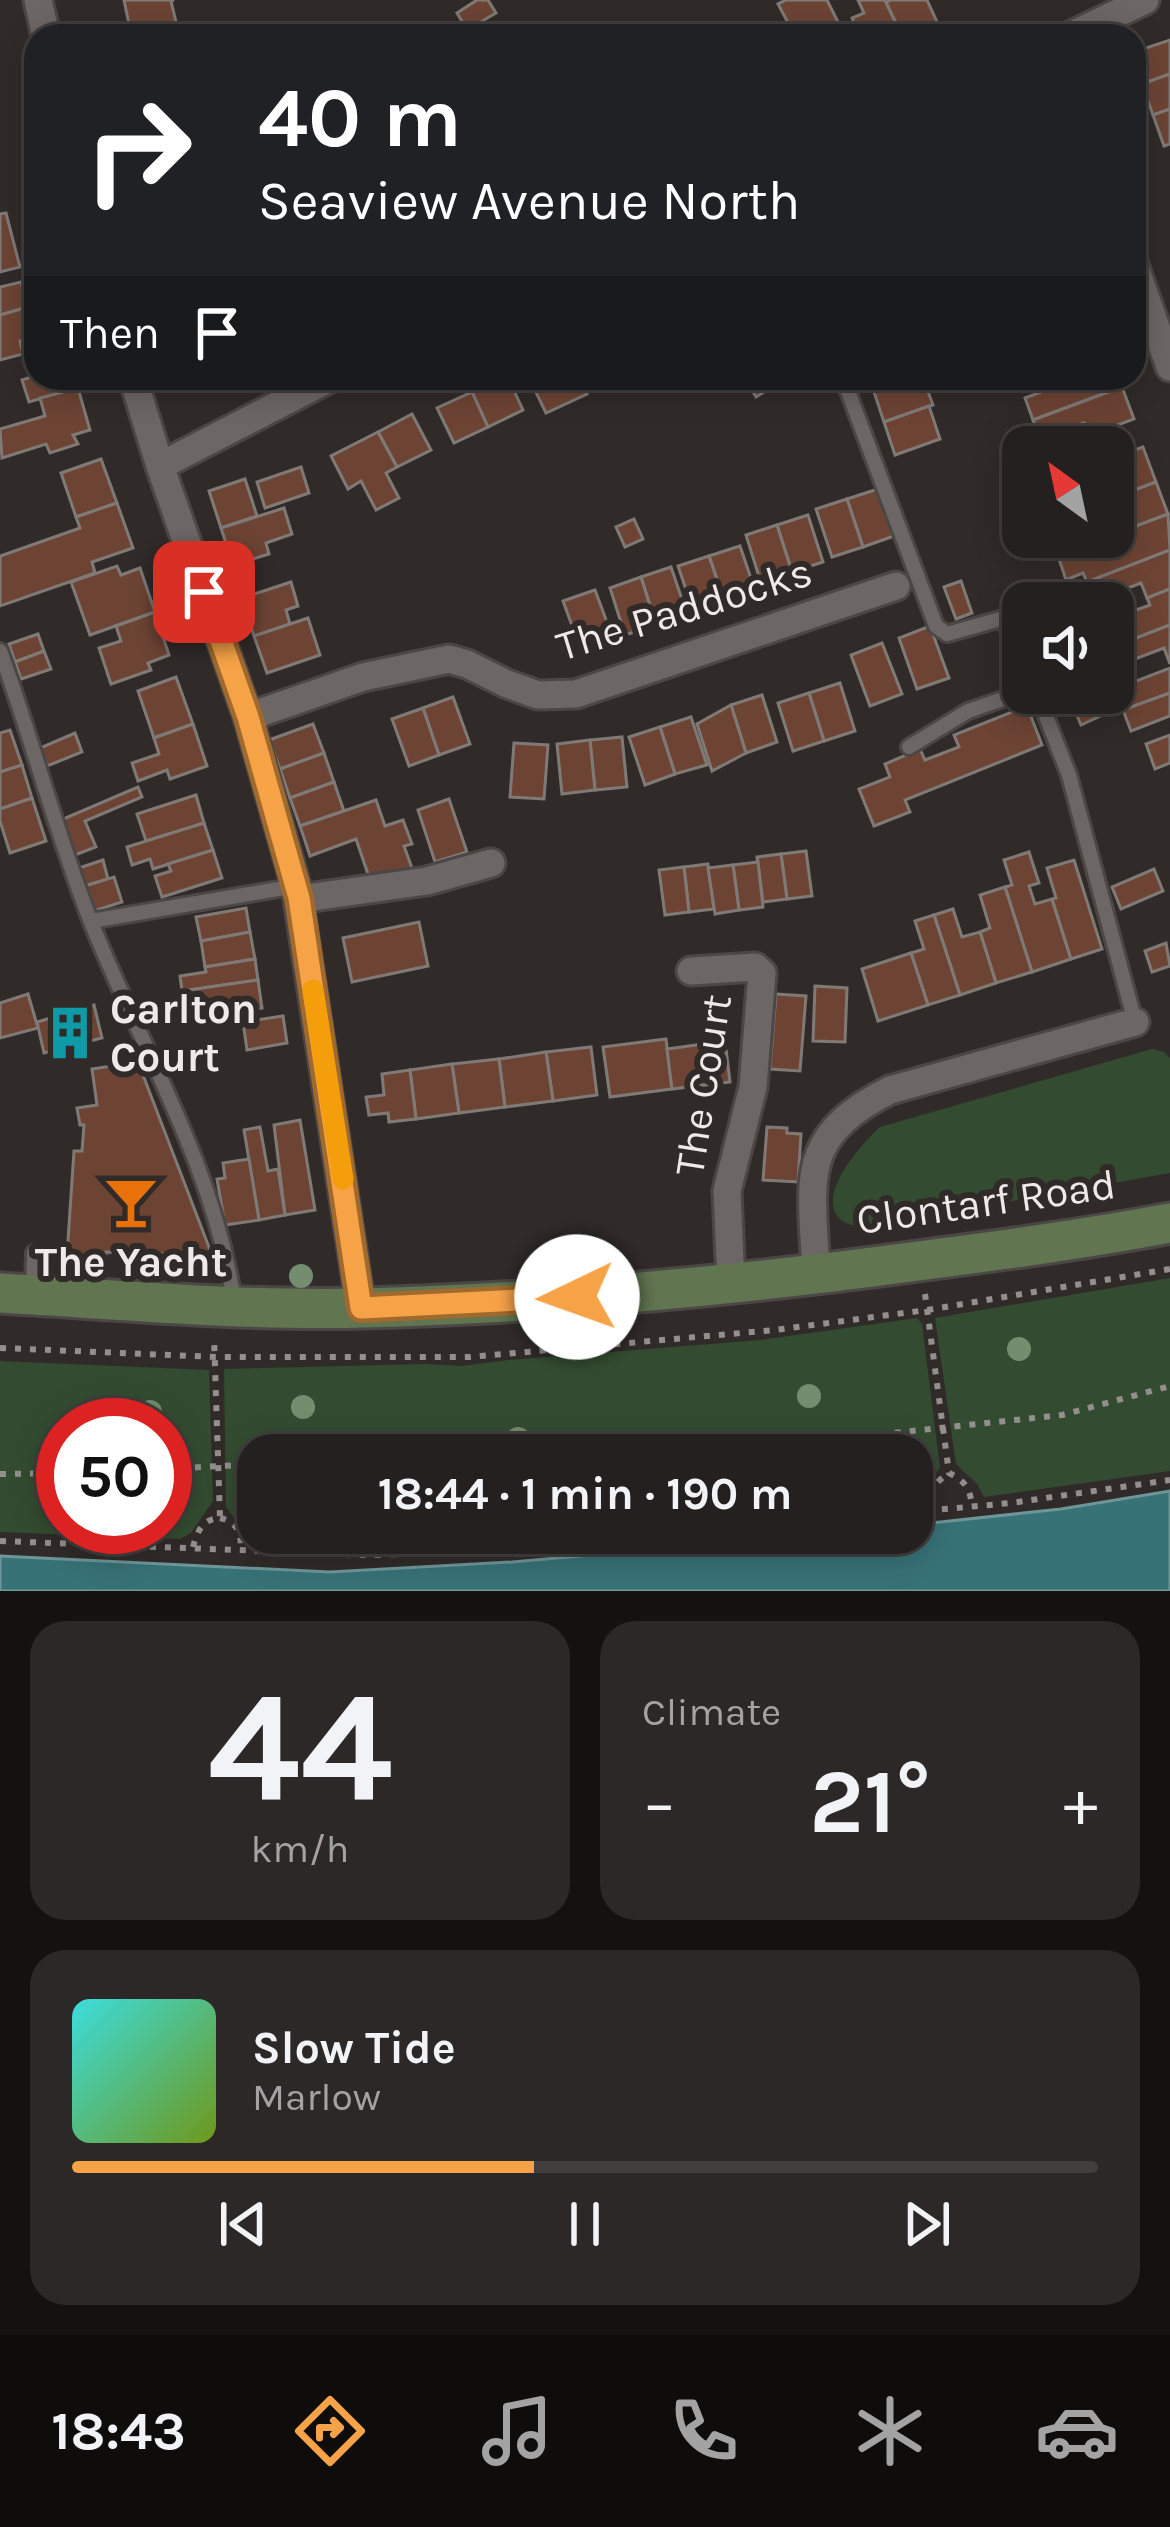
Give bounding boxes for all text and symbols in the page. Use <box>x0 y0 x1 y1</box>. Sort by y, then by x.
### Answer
text: 40 m <box>258 69 462 167</box>
icon: right <box>60 72 216 228</box>
text: Seaview Avenue North <box>258 169 800 233</box>
icon: arrive <box>184 300 250 366</box>
text: Then <box>60 307 160 359</box>
north arrow <box>1002 426 1134 558</box>
map controls <box>1002 426 1134 714</box>
pin <box>153 541 255 643</box>
street label: The Paddocks <box>550 546 818 672</box>
icon: arrive <box>171 559 237 625</box>
button: sound <box>1002 582 1134 714</box>
place label: Carlton Court <box>110 984 257 1082</box>
street label: The Court <box>664 991 742 1179</box>
building icon: Carlton Court <box>41 1004 99 1062</box>
street label: Clontarf Road <box>853 1159 1119 1245</box>
bar icon: The Yacht <box>102 1173 160 1231</box>
position arrow <box>514 1234 640 1360</box>
place label: The Yacht <box>35 1237 227 1287</box>
speed limit sign: 50 <box>36 1398 192 1554</box>
text: 18:44 · 1 min · 190 m <box>378 1468 792 1520</box>
text: 44 <box>207 1657 393 1839</box>
text: Climate <box>642 1689 781 1735</box>
text: 21° <box>809 1749 931 1855</box>
text: − <box>642 1764 677 1842</box>
text: + <box>1063 1764 1098 1842</box>
text: km/h <box>251 1826 349 1872</box>
text: Slow Tide <box>252 2022 456 2074</box>
text: Marlow <box>252 2074 381 2120</box>
icon: previous <box>210 2191 276 2257</box>
icon: pause <box>552 2191 618 2257</box>
icon: next <box>894 2191 960 2257</box>
icon: directions <box>288 2389 372 2473</box>
icon: music <box>475 2389 559 2473</box>
icon: phone <box>662 2389 746 2473</box>
icon: climate <box>848 2389 932 2473</box>
icon: car <box>1035 2389 1119 2473</box>
text: 18:43 <box>51 2399 186 2463</box>

